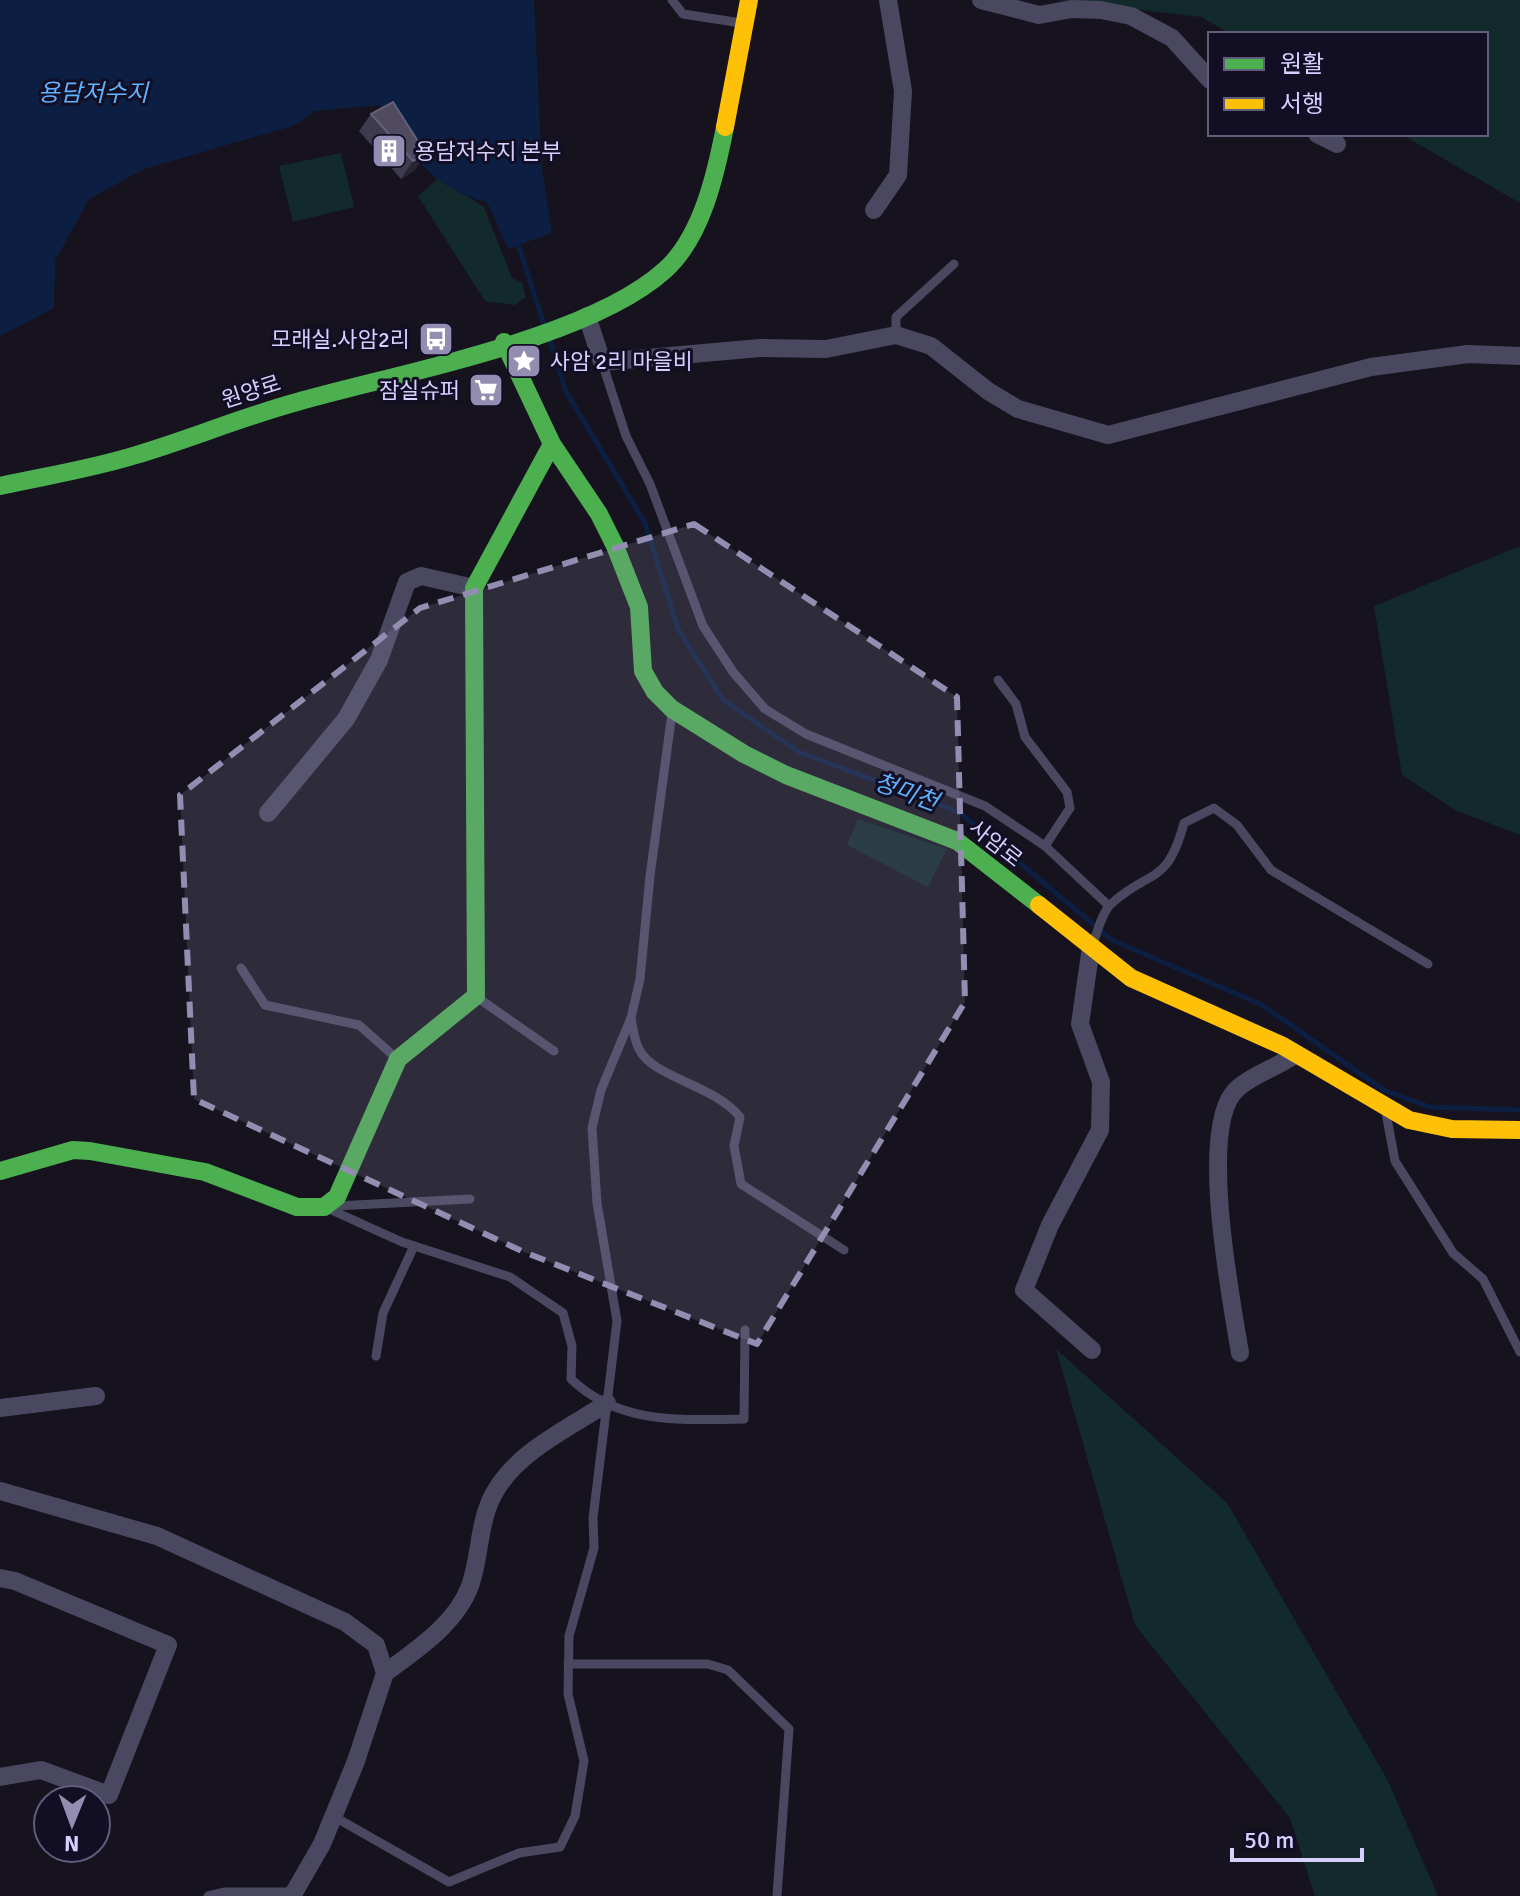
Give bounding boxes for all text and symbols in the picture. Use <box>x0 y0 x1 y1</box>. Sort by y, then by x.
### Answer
legend <box>1208 32 1488 136</box>
text: 원활 <box>1280 49 1324 79</box>
water label: 용담저수지 <box>38 78 150 108</box>
text: 서행 <box>1280 89 1324 119</box>
building icon: 용담저수지 본부 <box>370 132 408 170</box>
place label: 용담저수지 본부 <box>415 138 562 165</box>
bus stop icon: 모래실.사암2리 <box>417 320 455 358</box>
place label: 모래실.사암2리 <box>271 326 410 353</box>
place icon: 사암 2리 마을비 <box>505 342 543 380</box>
place label: 사암 2리 마을비 <box>550 348 693 375</box>
street label: 원양로 <box>218 369 284 414</box>
supermarket icon: 잠실슈퍼 <box>467 371 505 409</box>
place label: 잠실슈퍼 <box>379 377 460 404</box>
water label: 청미천 <box>870 767 945 818</box>
street label: 사암로 <box>963 814 1028 873</box>
north arrow <box>32 1784 112 1864</box>
scale bar <box>1232 1812 1362 1862</box>
text: 50 m <box>1244 1825 1294 1855</box>
text: N <box>64 1830 80 1857</box>

